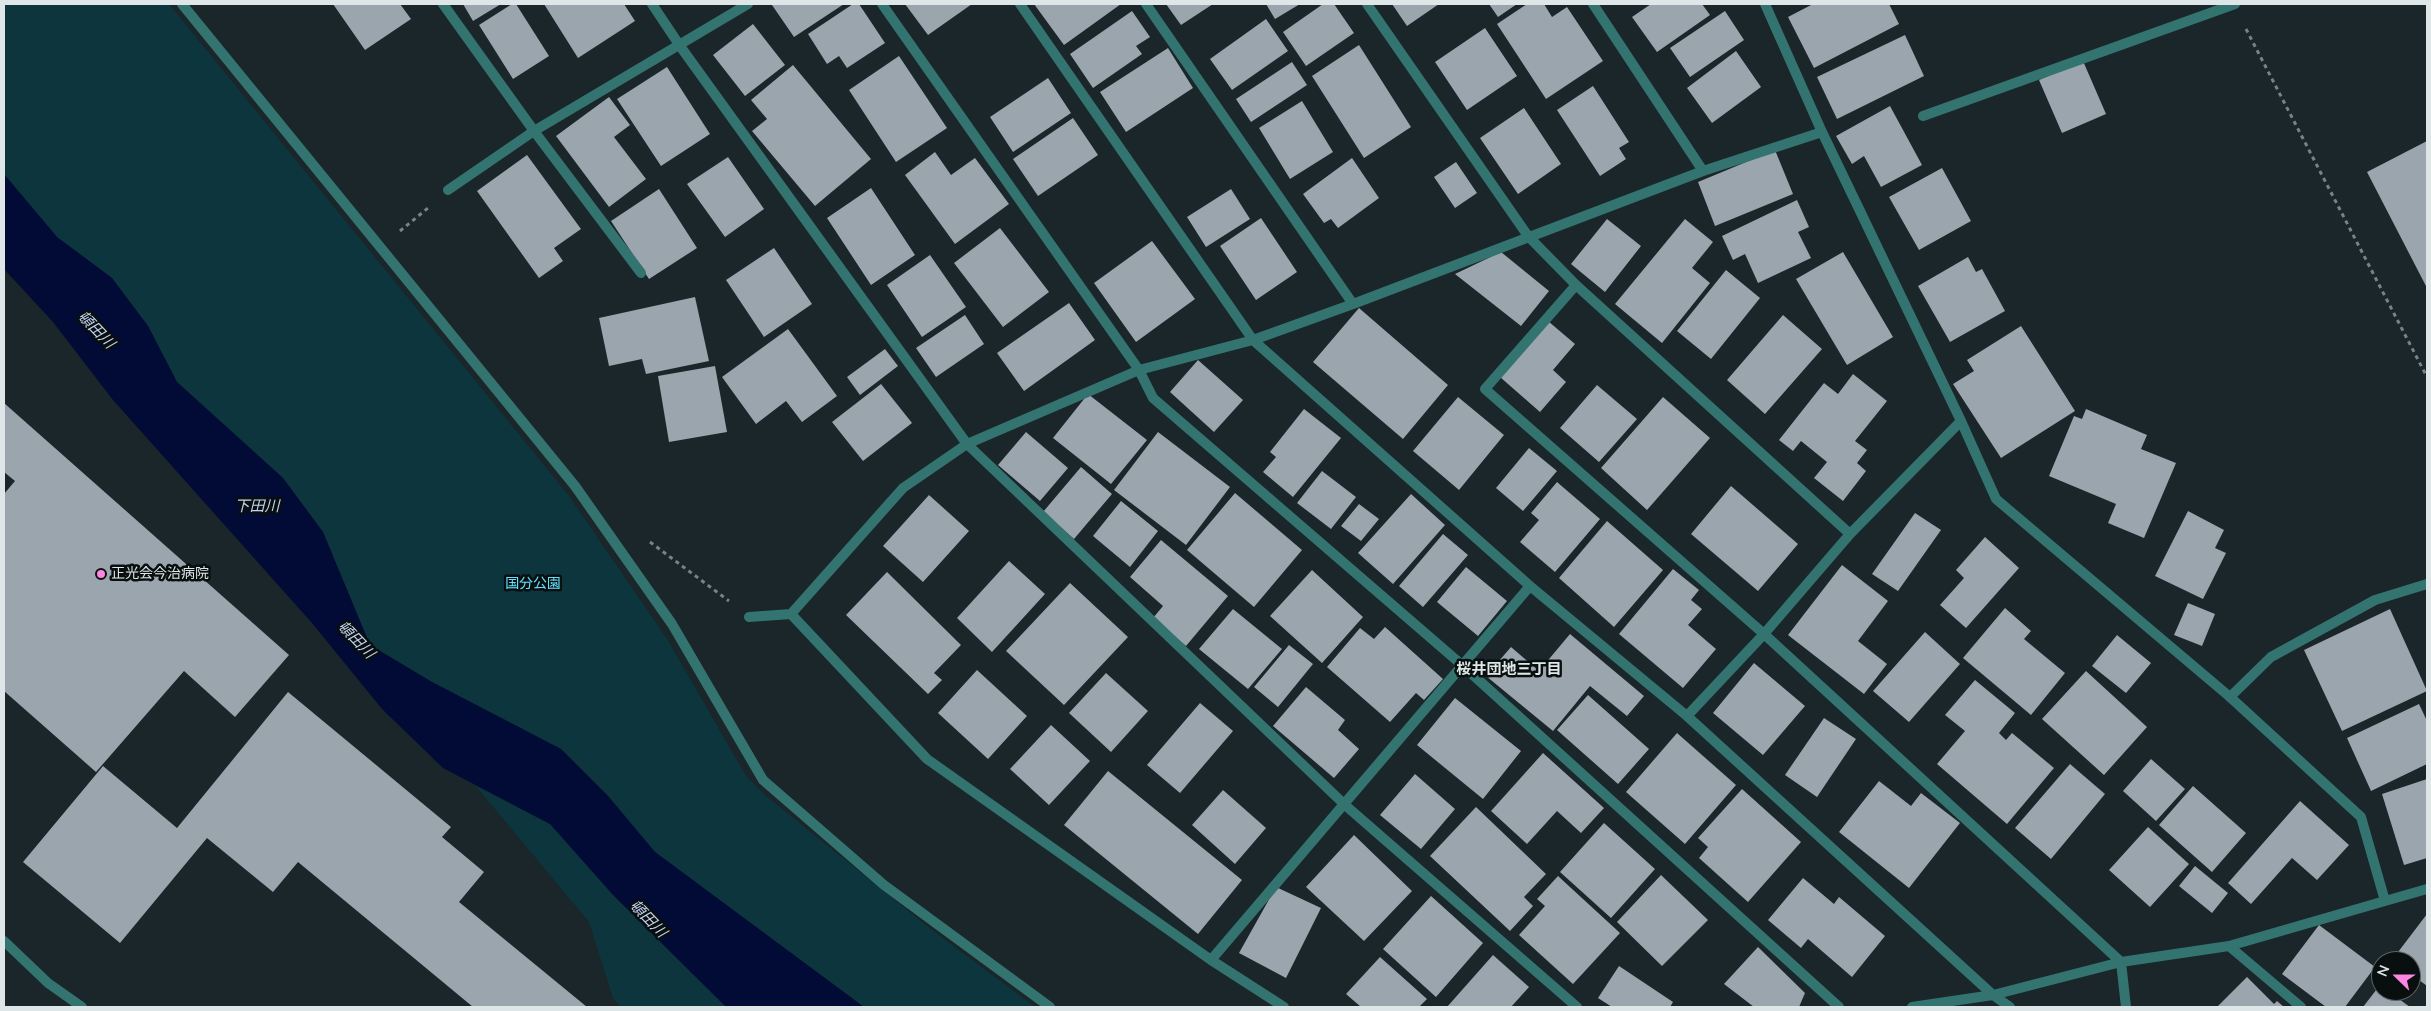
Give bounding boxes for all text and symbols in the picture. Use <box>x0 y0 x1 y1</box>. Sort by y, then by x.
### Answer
water label: 頓田川 <box>74 308 118 352</box>
water label: 下田川 <box>235 497 279 515</box>
place label: 正光会今治病院 <box>111 566 209 582</box>
marker: 正光会今治病院 <box>95 568 107 580</box>
park label: 国分公園 <box>505 576 561 592</box>
water label: 頓田川 <box>334 618 378 662</box>
district label: 桜井団地三丁目 <box>1457 660 1561 678</box>
water label: 頓田川 <box>626 897 670 941</box>
north arrow <box>2371 951 2421 1001</box>
text: N <box>2373 962 2393 979</box>

